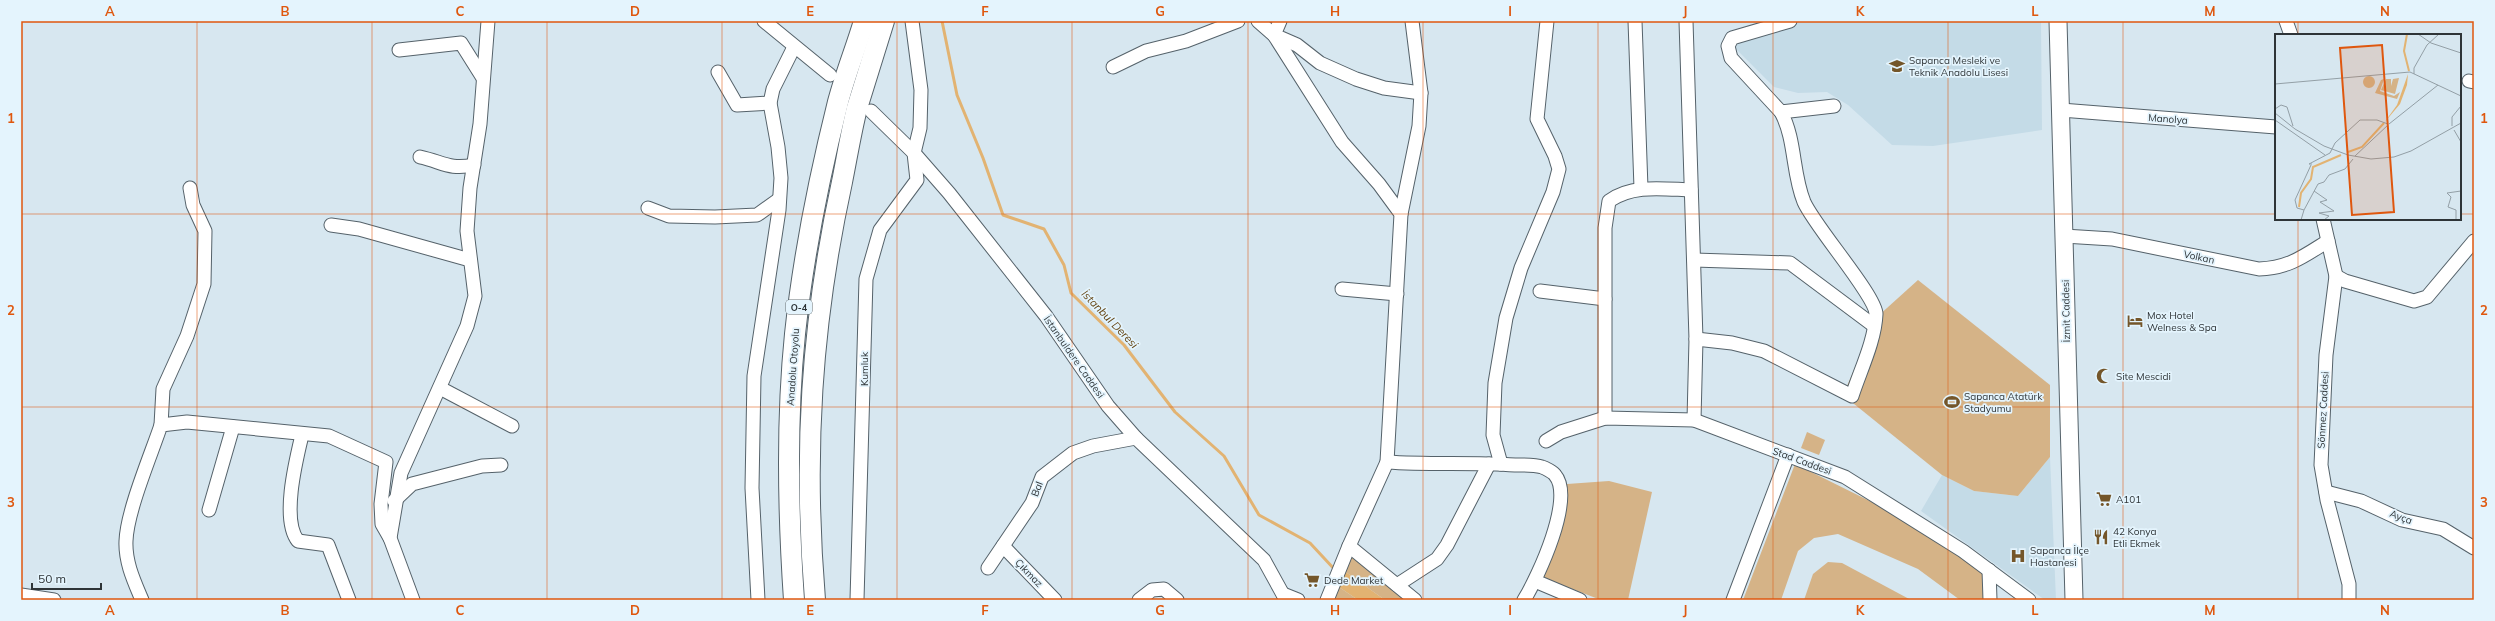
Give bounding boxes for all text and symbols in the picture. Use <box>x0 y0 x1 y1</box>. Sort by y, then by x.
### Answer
text: A <box>105 3 115 19</box>
text: B <box>281 3 290 19</box>
text: C <box>456 3 465 19</box>
text: D <box>630 3 640 19</box>
text: E <box>806 3 814 19</box>
text: F <box>981 3 989 19</box>
text: G <box>1155 3 1165 19</box>
text: H <box>1330 3 1340 19</box>
text: I <box>1508 3 1512 19</box>
text: J <box>1683 3 1687 19</box>
text: K <box>1856 3 1866 19</box>
text: L <box>2031 3 2039 19</box>
text: M <box>2204 3 2216 19</box>
text: N <box>2380 3 2390 19</box>
inset map <box>2275 34 2461 220</box>
place label: Sapanca Mesleki ve Teknik Anadolu Lisesi <box>1909 54 2008 79</box>
school or university icon: Sapanca Mesleki ve Teknik Anadolu Lisesi <box>1888 57 1906 75</box>
text: 1 <box>7 110 15 126</box>
text: 1 <box>2480 110 2488 126</box>
street label: Manolya <box>2148 111 2188 127</box>
street label: Volkan <box>2182 247 2216 267</box>
street label: İzmit Caddesi <box>2059 280 2073 342</box>
water label: İstanbul Deresi <box>1079 287 1142 351</box>
road number: O-4 <box>786 300 812 314</box>
text: 2 <box>7 302 15 318</box>
text: 2 <box>2480 302 2488 318</box>
place label: Mox Hotel Welness & Spa <box>2147 309 2217 334</box>
hotel icon: Mox Hotel Welness & Spa <box>2126 312 2144 330</box>
street label: İstanbuldere Caddesi <box>1041 313 1107 401</box>
street label: Anadolu Otoyolu <box>784 328 802 406</box>
street label: Kumluk <box>858 351 871 386</box>
mosque icon: Site Mescidi <box>2095 367 2113 385</box>
place label: Site Mescidi <box>2116 370 2171 383</box>
street label: Sönmez Caddesi <box>2314 371 2332 449</box>
place label: Sapanca Atatürk Stadyumu <box>1964 390 2043 415</box>
sports icon: Sapanca Atatürk Stadyumu <box>1943 393 1961 411</box>
street label: Stad Caddesi <box>1771 444 1833 478</box>
street label: Bal <box>1028 480 1046 498</box>
supermarket icon: A101 <box>2095 490 2113 508</box>
place label: A101 <box>2116 493 2141 506</box>
text: 3 <box>7 494 15 510</box>
text: 3 <box>2480 494 2488 510</box>
street label: Ayça <box>2388 507 2414 527</box>
place label: 42 Konya Etli Ekmek <box>2113 525 2161 550</box>
restaurant icon: 42 Konya Etli Ekmek <box>2092 528 2110 546</box>
place label: Sapanca İlçe Hastanesi <box>2030 544 2089 569</box>
hospital icon: Sapanca İlçe Hastanesi <box>2009 547 2027 565</box>
street label: Çıkmaz <box>1012 556 1046 590</box>
scale bar <box>32 565 101 591</box>
text: 50 m <box>38 571 66 586</box>
supermarket icon: Dede Market <box>1303 571 1321 589</box>
place label: Dede Market <box>1324 574 1384 587</box>
text: A <box>105 602 115 618</box>
text: B <box>281 602 290 618</box>
text: C <box>456 602 465 618</box>
text: D <box>630 602 640 618</box>
text: E <box>806 602 814 618</box>
text: F <box>981 602 989 618</box>
text: G <box>1155 602 1165 618</box>
text: H <box>1330 602 1340 618</box>
text: I <box>1508 602 1512 618</box>
text: J <box>1683 602 1687 618</box>
text: K <box>1856 602 1866 618</box>
text: L <box>2031 602 2039 618</box>
text: M <box>2204 602 2216 618</box>
text: N <box>2380 602 2390 618</box>

